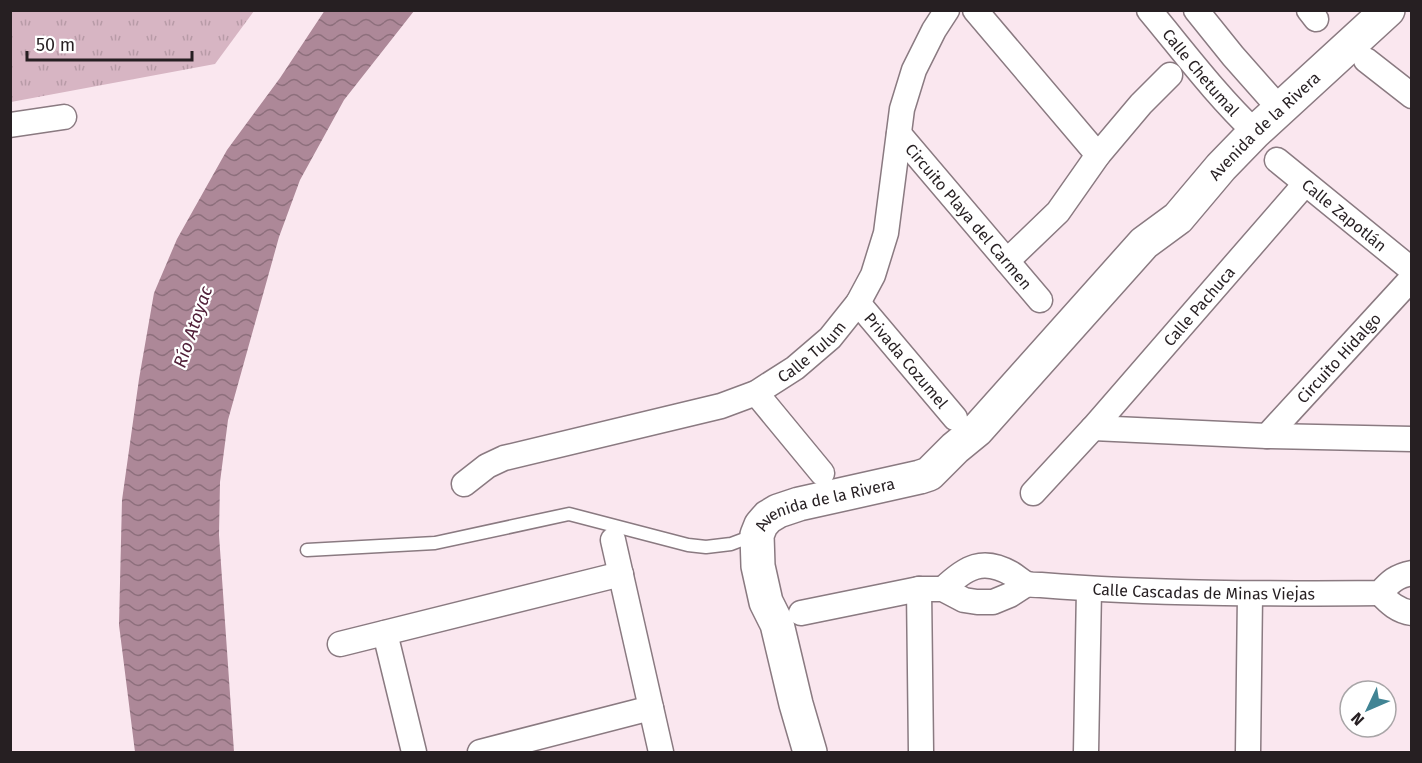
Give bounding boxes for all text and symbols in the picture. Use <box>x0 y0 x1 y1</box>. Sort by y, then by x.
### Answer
scale bar <box>27 24 192 62</box>
street label: Calle Chetumal <box>1159 25 1243 120</box>
text: 50 m <box>36 34 75 56</box>
street label: Avenida de la Rivera <box>1205 68 1324 184</box>
street label: Circuito Playa del Carmen <box>902 140 1036 293</box>
street label: Calle Zapotlán <box>1298 175 1391 255</box>
street label: Calle Pachuca <box>1159 262 1239 350</box>
water label: Río Atoyac <box>169 283 217 371</box>
street label: Privada Cozumel <box>860 308 952 412</box>
street label: Circuito Hidalgo <box>1293 309 1385 407</box>
street label: Calle Tulum <box>774 317 849 386</box>
street label: Avenida de la Rivera <box>750 473 897 533</box>
street label: Calle Cascadas de Minas Viejas <box>1092 579 1315 603</box>
north arrow <box>1338 679 1398 739</box>
text: N <box>1347 709 1368 729</box>

